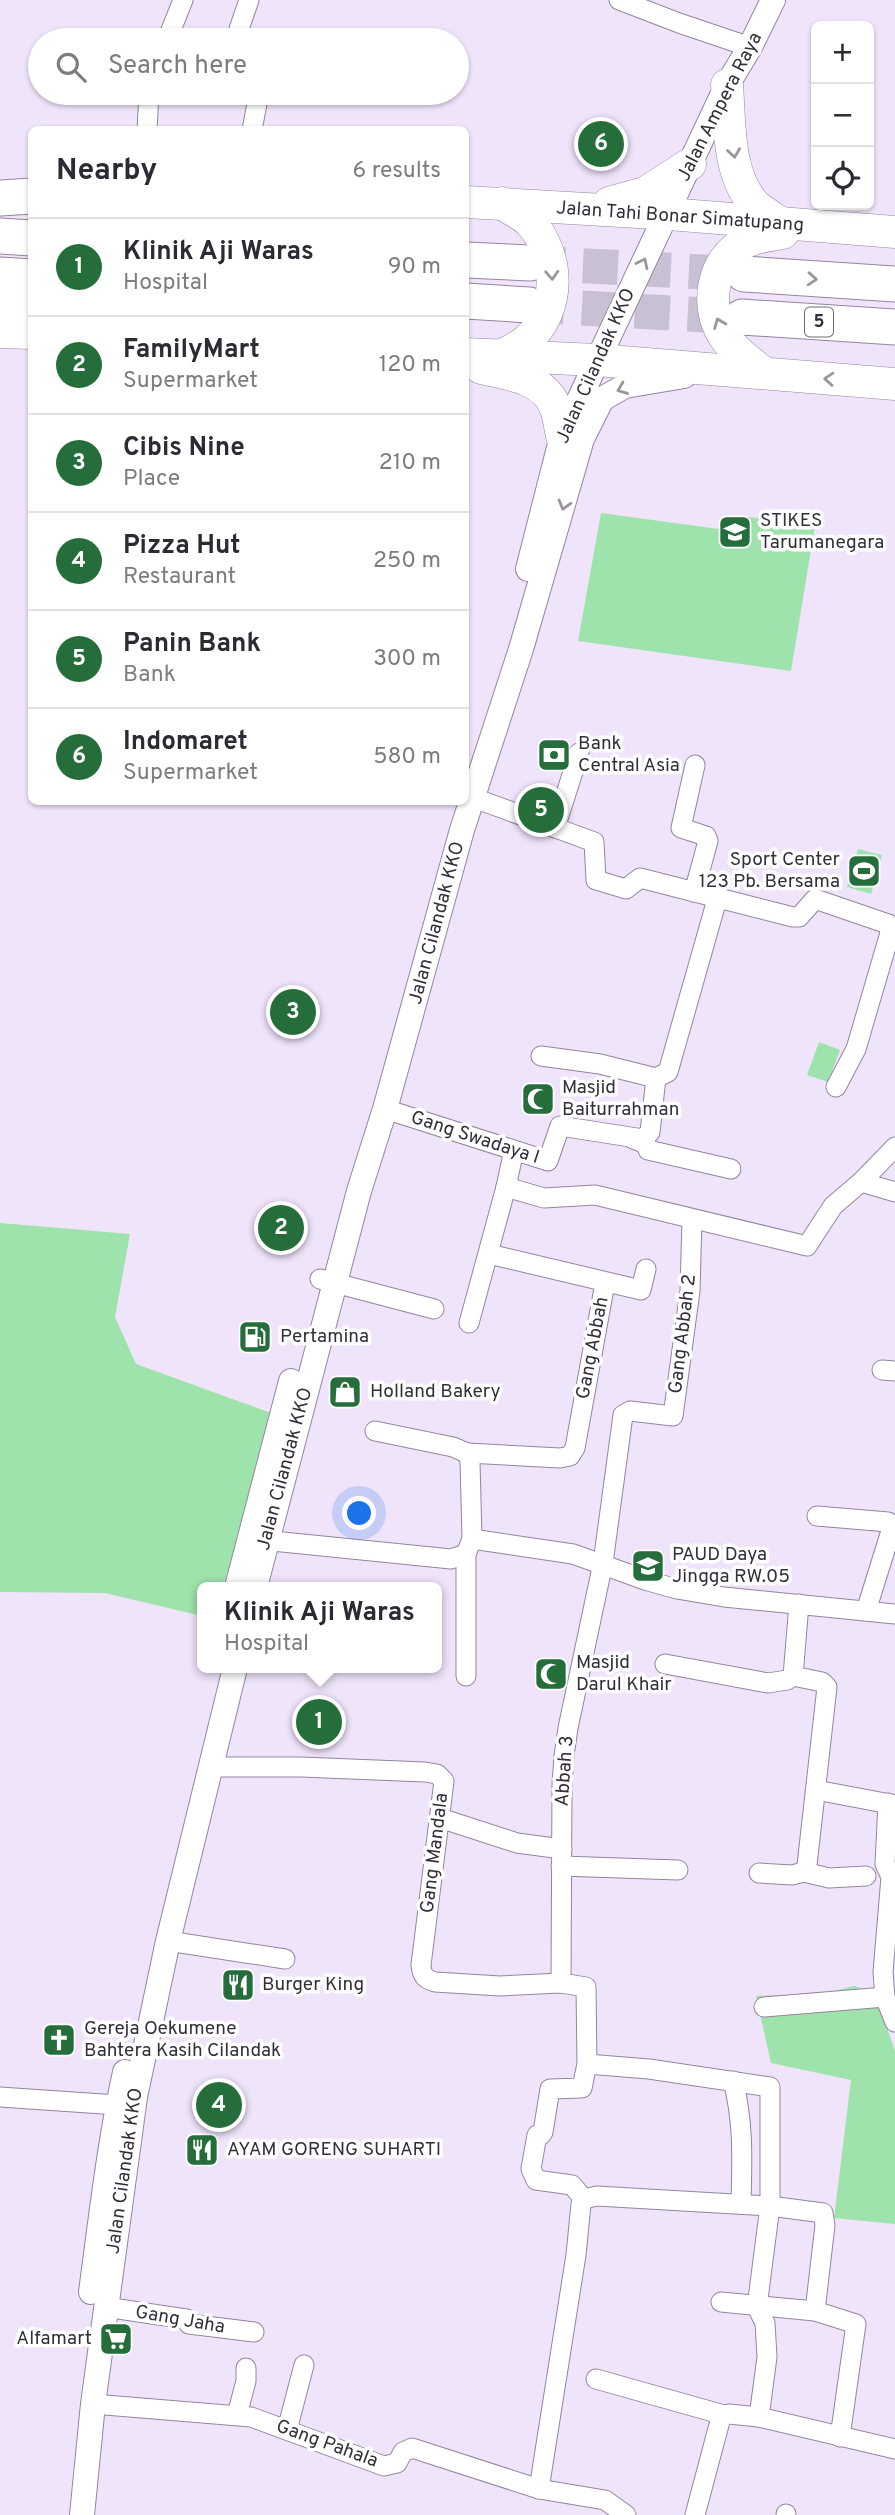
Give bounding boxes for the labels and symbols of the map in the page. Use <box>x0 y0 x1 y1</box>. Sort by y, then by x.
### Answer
street label: Jalan Ampera Raya <box>672 28 768 186</box>
pin: 6 <box>578 118 624 170</box>
one-way arrow <box>726 147 741 159</box>
street label: Jalan Tahi Bonar Simatupang <box>555 196 805 238</box>
one-way arrow <box>634 258 648 270</box>
one-way arrow <box>545 269 560 280</box>
one-way arrow <box>807 271 818 286</box>
street label: Jalan Cilandak KKO <box>551 285 641 447</box>
road number: 5 <box>805 308 833 336</box>
one-way arrow <box>713 318 727 331</box>
one-way arrow <box>824 371 835 386</box>
one-way arrow <box>617 381 629 395</box>
one-way arrow <box>557 498 572 510</box>
place label: STIKES Tarumanegara <box>760 509 884 555</box>
school or university icon: STIKES Tarumanegara <box>716 513 754 551</box>
place label: Bank Central Asia <box>578 732 680 778</box>
bank icon: Bank Central Asia <box>535 736 573 774</box>
pin: 5 <box>518 784 564 836</box>
street label: Jalan Cilandak KKO <box>404 839 470 1007</box>
place label: Sport Center 123 Pb. Bersama <box>699 848 841 894</box>
sports icon: Sport Center 123 Pb. Bersama <box>845 852 883 890</box>
pin: 3 <box>270 986 316 1038</box>
place label: Masjid Baiturrahman <box>562 1076 679 1122</box>
mosque icon: Masjid Baiturrahman <box>519 1080 557 1118</box>
street label: Gang Swadaya I <box>408 1106 542 1170</box>
pin: 2 <box>258 1202 304 1254</box>
street label: Gang Abbah 2 <box>664 1273 702 1395</box>
street label: Gang Abbah <box>571 1295 615 1401</box>
fuel station icon: Pertamina <box>236 1318 274 1356</box>
place label: Pertamina <box>280 1325 369 1349</box>
shop icon: Holland Bakery <box>326 1373 364 1411</box>
place label: Holland Bakery <box>370 1380 500 1404</box>
street label: Jalan Cilandak KKO <box>252 1385 318 1553</box>
your location <box>342 1496 376 1530</box>
place label: PAUD Daya Jingga RW.05 <box>672 1543 790 1589</box>
school or university icon: PAUD Daya Jingga RW.05 <box>629 1547 667 1585</box>
place label: Masjid Darul Khair <box>576 1651 672 1697</box>
mosque icon: Masjid Darul Khair <box>532 1655 570 1693</box>
pin: 1 <box>296 1696 342 1748</box>
street label: Abbah 3 <box>551 1735 579 1807</box>
street label: Gang Mandala <box>416 1791 454 1915</box>
restaurant icon: Burger King <box>219 1966 257 2004</box>
place label: Burger King <box>262 1973 364 1997</box>
place label: Gereja Oekumene Bahtera Kasih Cilandak <box>84 2017 281 2063</box>
church icon: Gereja Oekumene Bahtera Kasih Cilandak <box>40 2021 78 2059</box>
pin: 4 <box>196 2079 242 2131</box>
street label: Jalan Cilandak KKO <box>101 2086 149 2256</box>
restaurant icon: AYAM GORENG SUHARTI <box>183 2131 221 2169</box>
place label: AYAM GORENG SUHARTI <box>227 2138 441 2162</box>
street label: Gang Jaha <box>133 2300 227 2340</box>
supermarket icon: Alfamart <box>97 2320 135 2358</box>
place label: Alfamart <box>16 2327 92 2351</box>
street label: Gang Pahala <box>273 2414 381 2474</box>

